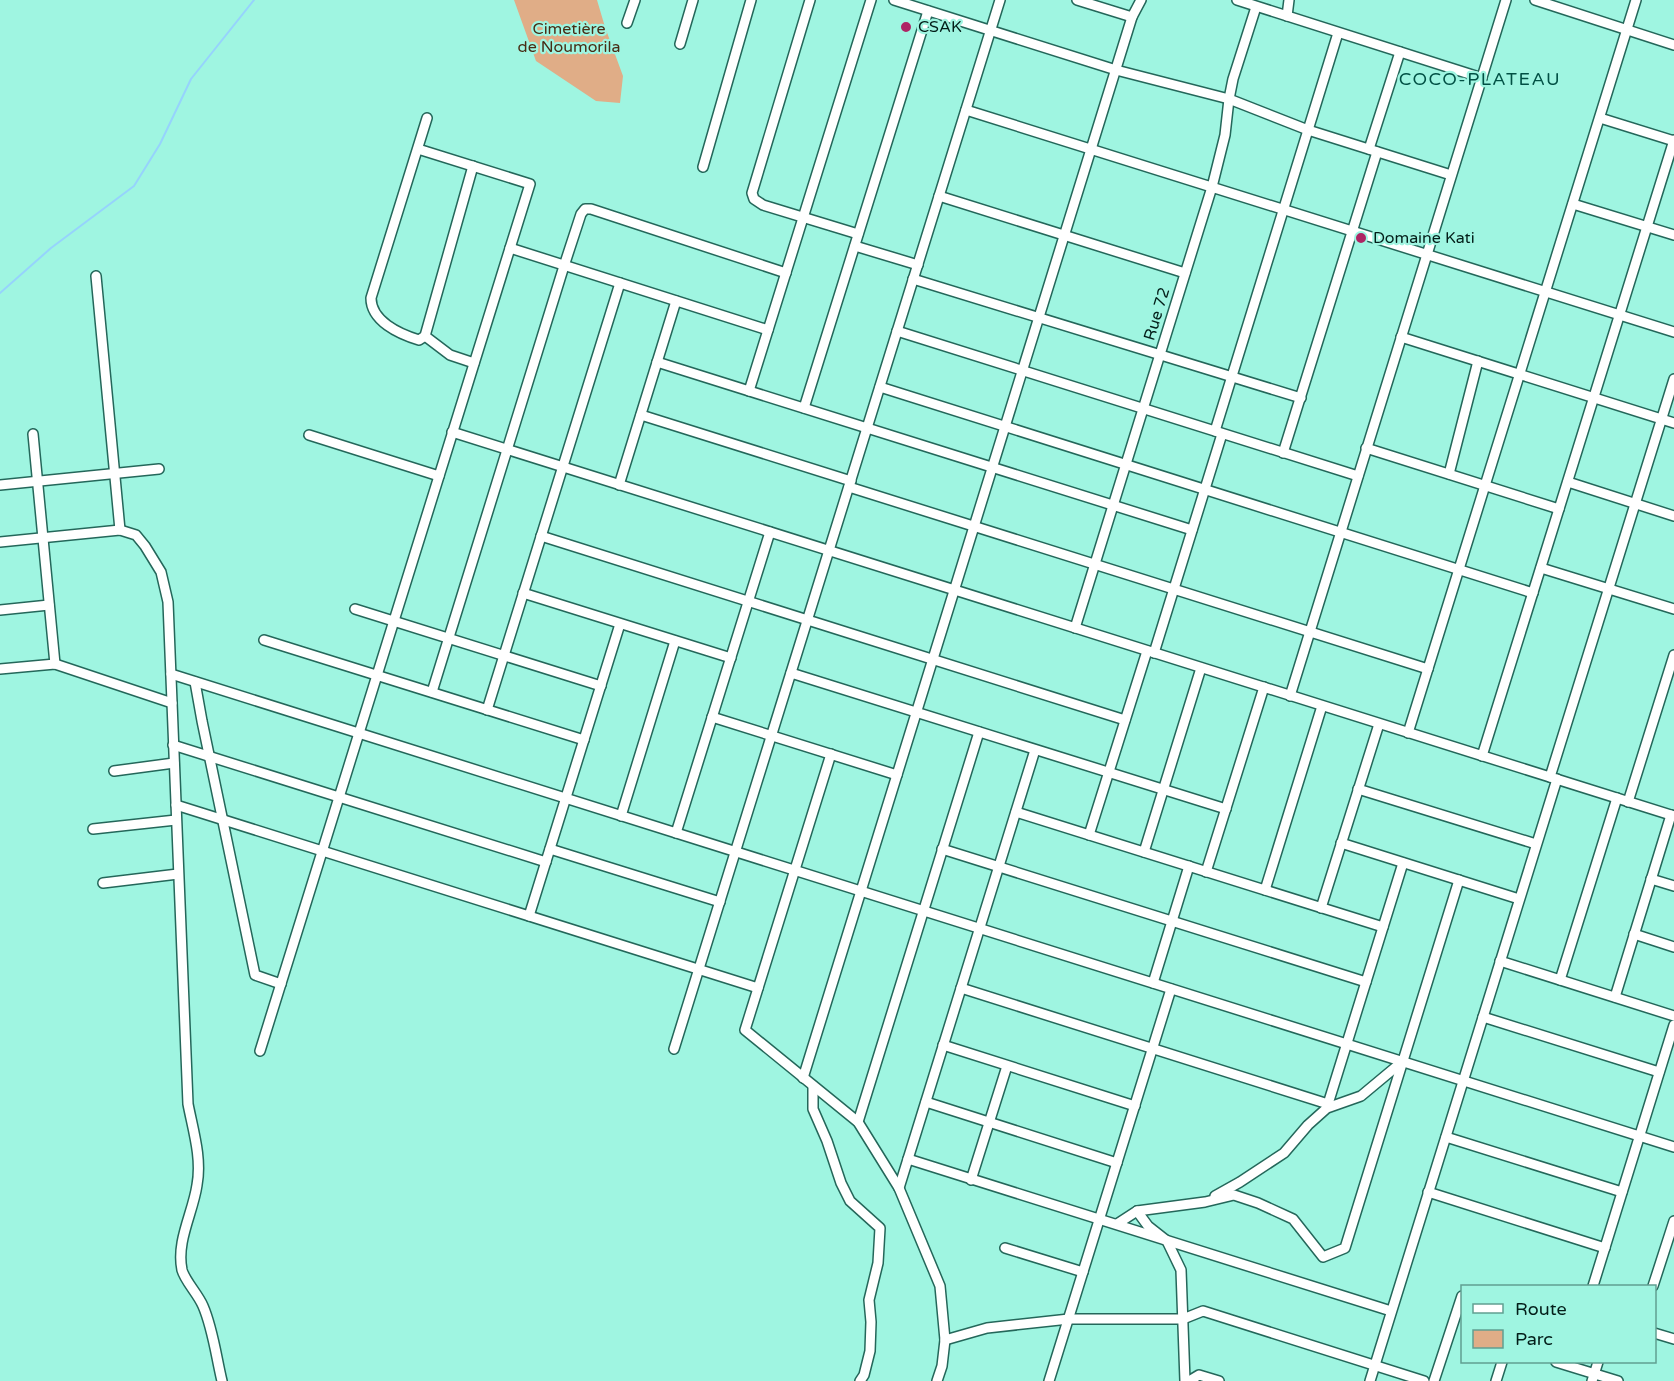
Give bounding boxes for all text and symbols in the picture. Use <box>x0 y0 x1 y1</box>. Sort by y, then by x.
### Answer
place label: CSAK <box>918 17 962 37</box>
park label: Cimetière de Noumorila <box>518 19 620 57</box>
marker: CSAK <box>899 20 913 34</box>
district label: COCO-PLATEAU <box>1399 68 1561 90</box>
place label: Domaine Kati <box>1373 228 1475 248</box>
marker: Domaine Kati <box>1354 231 1368 245</box>
street label: Rue 72 <box>1139 285 1175 343</box>
legend <box>1461 1285 1656 1363</box>
text: Route <box>1515 1298 1567 1320</box>
text: Parc <box>1515 1328 1553 1350</box>

